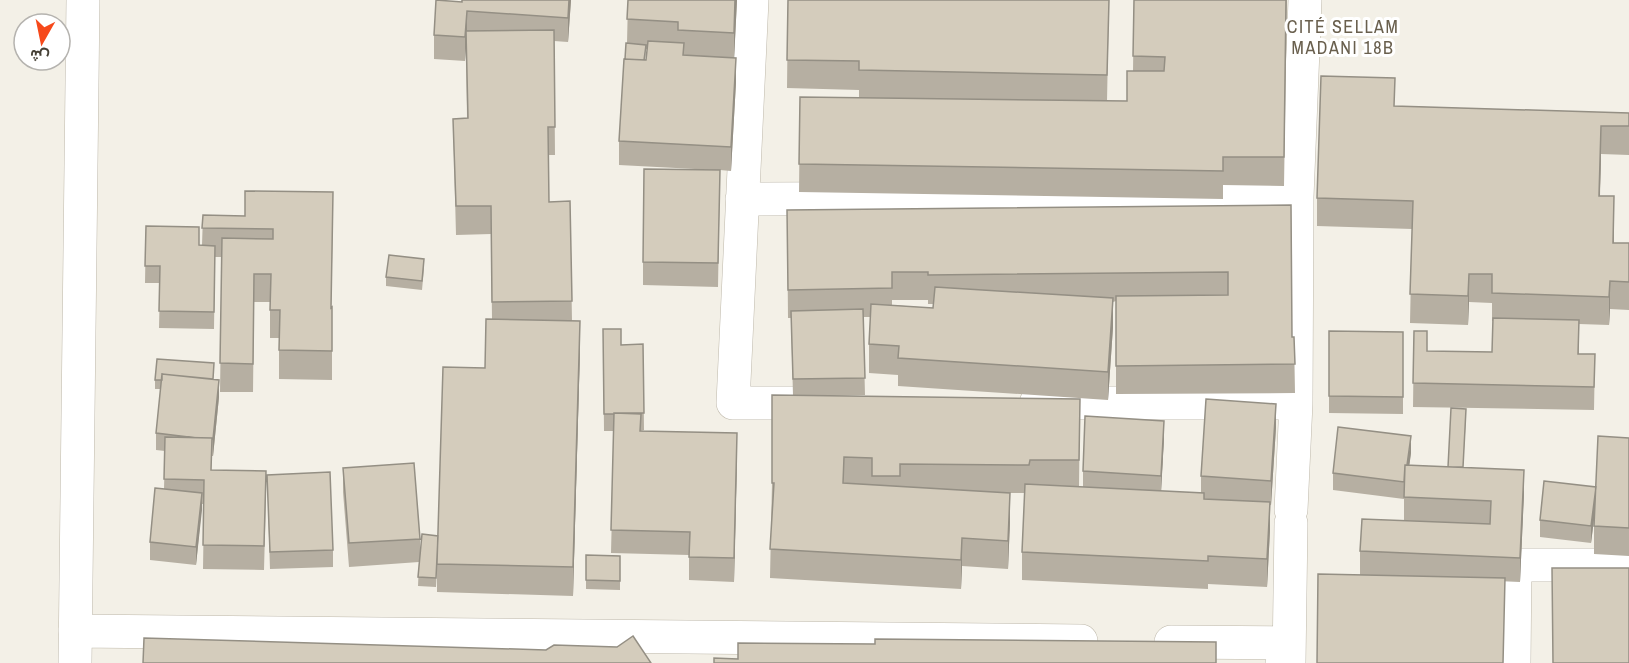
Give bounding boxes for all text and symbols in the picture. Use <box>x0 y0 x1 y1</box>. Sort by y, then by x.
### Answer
north arrow <box>12 12 72 72</box>
district label: CITÉ SELLAM MADANI 18B <box>1287 14 1399 60</box>
text: ش <box>28 44 51 69</box>

